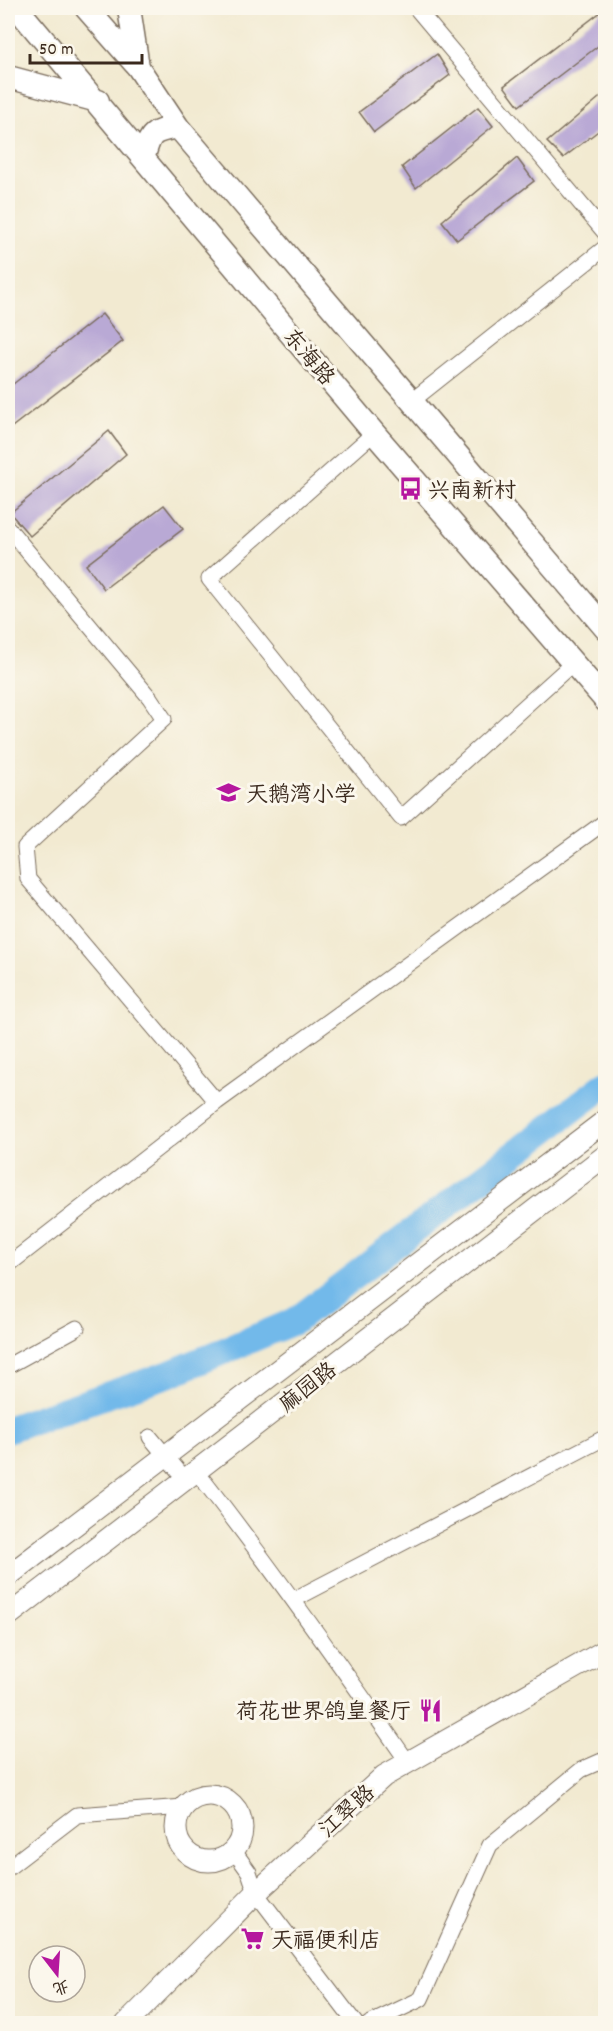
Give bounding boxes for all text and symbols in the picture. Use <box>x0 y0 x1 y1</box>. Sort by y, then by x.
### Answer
scale bar <box>30 27 142 65</box>
text: 50 m <box>39 38 74 63</box>
street label: 东海路 <box>274 323 340 393</box>
bus stop icon: 兴南新村 <box>397 476 423 502</box>
place label: 兴南新村 <box>428 477 516 508</box>
school or university icon: 天鹅湾小学 <box>215 780 241 806</box>
place label: 天鹅湾小学 <box>246 781 356 812</box>
street label: 麻园路 <box>274 1356 345 1421</box>
restaurant icon: 荷花世界鸽皇餐厅 <box>417 1697 443 1723</box>
place label: 荷花世界鸽皇餐厅 <box>236 1698 412 1729</box>
street label: 江翠路 <box>313 1779 383 1846</box>
supermarket icon: 天福便利店 <box>240 1926 266 1952</box>
place label: 天福便利店 <box>271 1927 381 1958</box>
north arrow <box>27 1944 87 2004</box>
text: 北 <box>50 1973 72 1999</box>

